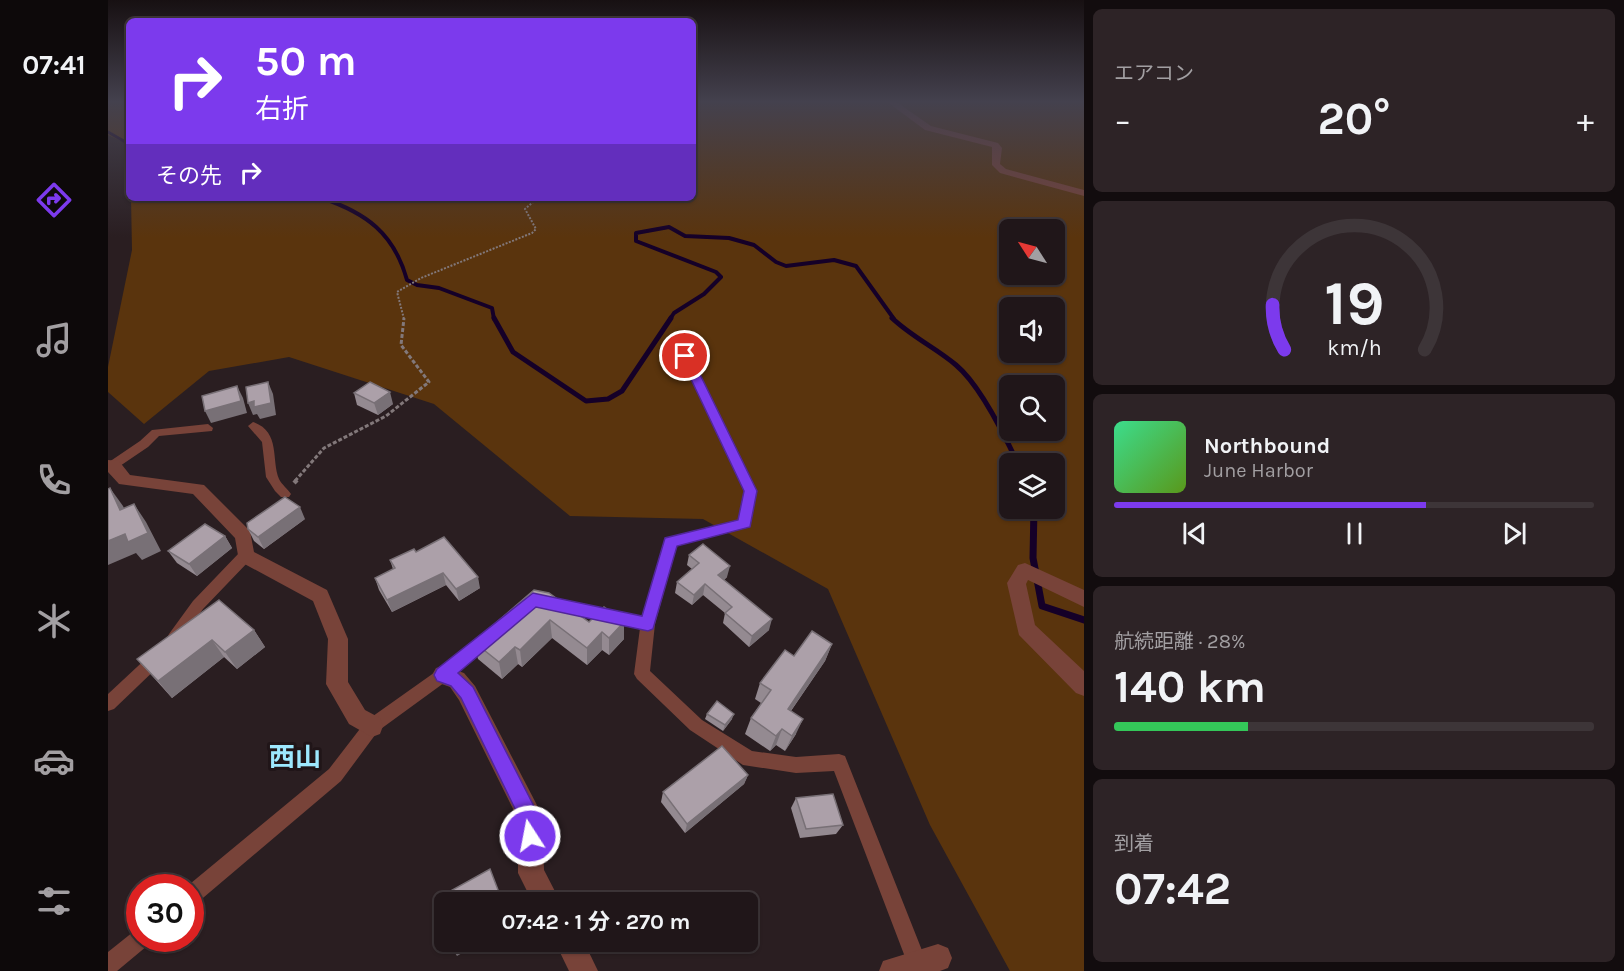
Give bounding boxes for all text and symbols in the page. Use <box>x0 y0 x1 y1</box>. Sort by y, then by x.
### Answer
text: 50 m <box>255 36 357 86</box>
icon: right <box>156 42 234 120</box>
text: 07:41 <box>22 49 86 81</box>
text: エアコン <box>1114 62 1194 85</box>
text: 右折 <box>255 93 309 125</box>
text: 20° <box>1317 93 1391 145</box>
text: − <box>1114 101 1131 139</box>
text: + <box>1577 101 1594 139</box>
icon: right <box>234 156 267 189</box>
text: その先 <box>156 163 222 189</box>
icon: directions <box>33 179 75 221</box>
north arrow <box>999 219 1065 285</box>
map controls <box>999 219 1065 519</box>
text: 19 <box>1324 267 1384 340</box>
button: sound <box>999 297 1065 363</box>
icon: music <box>33 319 75 361</box>
pin <box>659 330 710 381</box>
text: km/h <box>1327 336 1381 361</box>
icon: arrive <box>668 339 701 372</box>
button: search <box>999 375 1065 441</box>
text: Northbound <box>1204 433 1330 459</box>
button: layers <box>999 453 1065 519</box>
icon: phone <box>33 459 75 501</box>
text: June Harbor <box>1204 459 1313 482</box>
icon: previous <box>1178 517 1211 550</box>
icon: pause <box>1338 517 1371 550</box>
icon: next <box>1498 517 1531 550</box>
icon: climate <box>33 600 75 642</box>
text: 航続距離 · 28% <box>1114 630 1245 653</box>
text: 140 km <box>1114 661 1266 713</box>
icon: car <box>33 740 75 782</box>
district label: 西山 <box>269 742 321 773</box>
position arrow <box>498 804 562 868</box>
text: 到着 <box>1114 832 1154 855</box>
text: 07:42 <box>1114 863 1231 915</box>
speed limit sign: 30 <box>126 874 204 952</box>
icon: filters <box>33 880 75 922</box>
text: 07:42 · 1 分 · 270 m <box>502 909 690 935</box>

